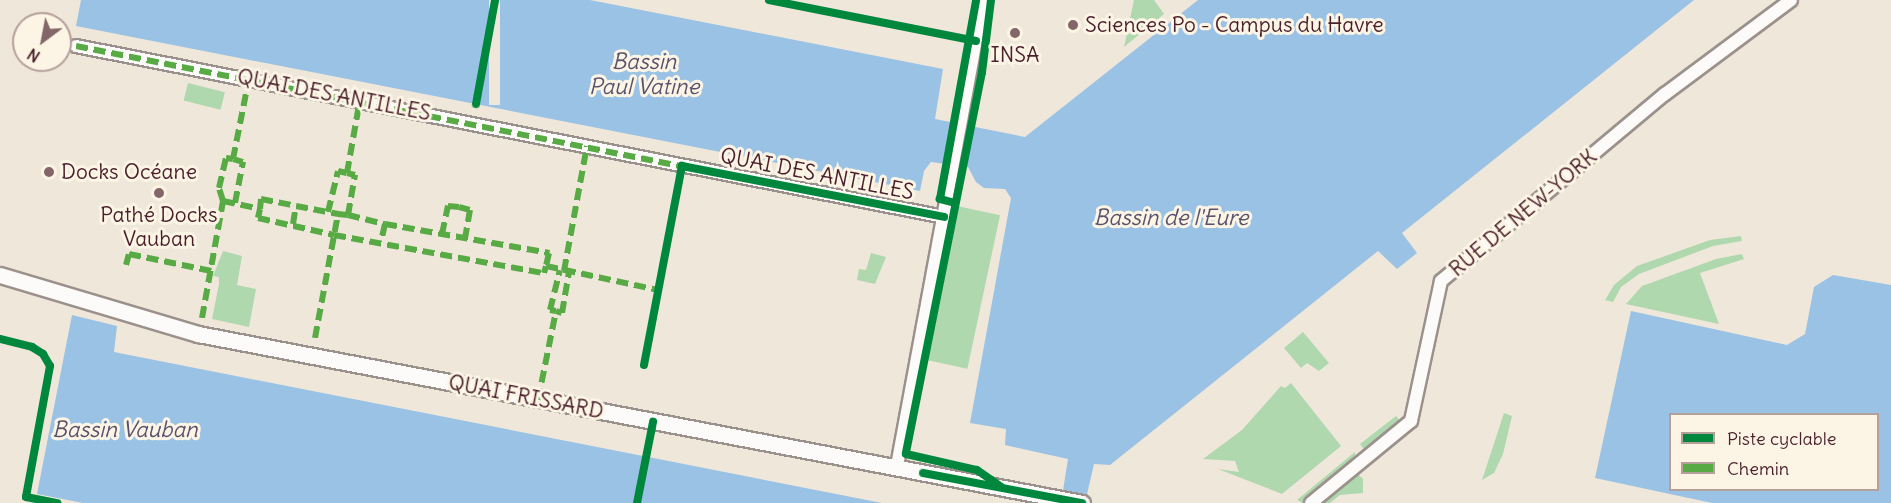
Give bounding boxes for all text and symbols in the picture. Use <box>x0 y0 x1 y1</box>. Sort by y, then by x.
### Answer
north arrow <box>12 12 72 72</box>
place label: Sciences Po - Campus du Havre <box>1085 12 1384 38</box>
marker: Sciences Po - Campus du Havre <box>1066 18 1080 32</box>
marker: INSA <box>1008 26 1022 40</box>
place label: INSA <box>991 42 1039 68</box>
text: N <box>24 44 44 67</box>
water label: Bassin Paul Vatine <box>589 48 699 100</box>
street label: QUAI DES ANTILLES <box>235 64 433 126</box>
street label: QUAI DES ANTILLES <box>718 143 916 205</box>
street label: RUE DE NEW-YORK <box>1444 144 1602 282</box>
place label: Docks Océane <box>61 159 197 185</box>
marker: Docks Océane <box>42 165 56 179</box>
marker: Pathé Docks Vauban <box>152 186 166 200</box>
place label: Pathé Docks Vauban <box>100 202 218 252</box>
water label: Bassin de l'Eure <box>1094 205 1248 231</box>
street label: QUAI FRISSARD <box>446 370 606 424</box>
legend <box>1669 413 1879 491</box>
water label: Bassin Vauban <box>52 417 198 443</box>
text: Piste cyclable <box>1727 427 1836 450</box>
text: Chemin <box>1727 457 1789 480</box>

